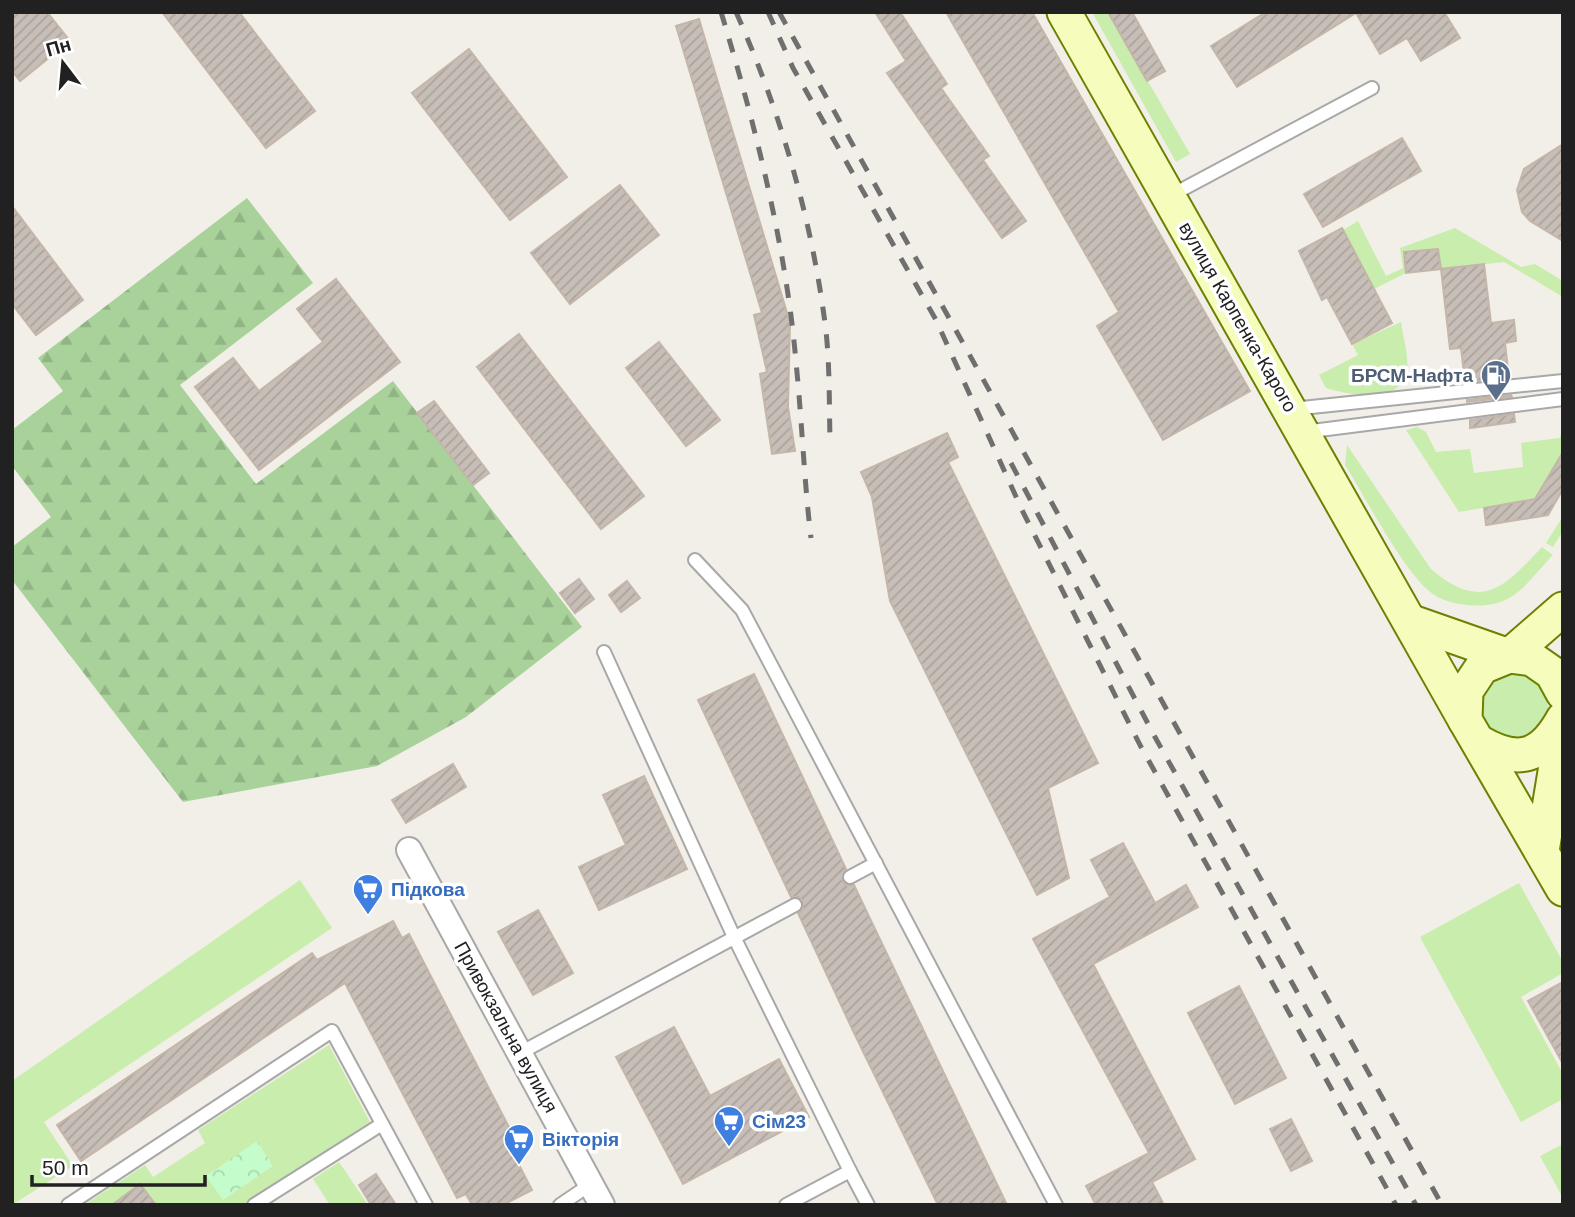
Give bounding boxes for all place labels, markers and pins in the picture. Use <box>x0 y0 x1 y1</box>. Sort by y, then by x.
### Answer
fuel station icon: БРСМ-Нафта <box>1479 358 1513 402</box>
place label: БРСМ-Нафта <box>1351 365 1473 386</box>
supermarket icon: Підкова <box>351 872 385 916</box>
place label: Підкова <box>391 879 465 900</box>
supermarket icon: Сім23 <box>712 1104 746 1148</box>
place label: Сім23 <box>752 1111 806 1132</box>
supermarket icon: Вікторія <box>502 1122 536 1166</box>
place label: Вікторія <box>542 1129 619 1150</box>

